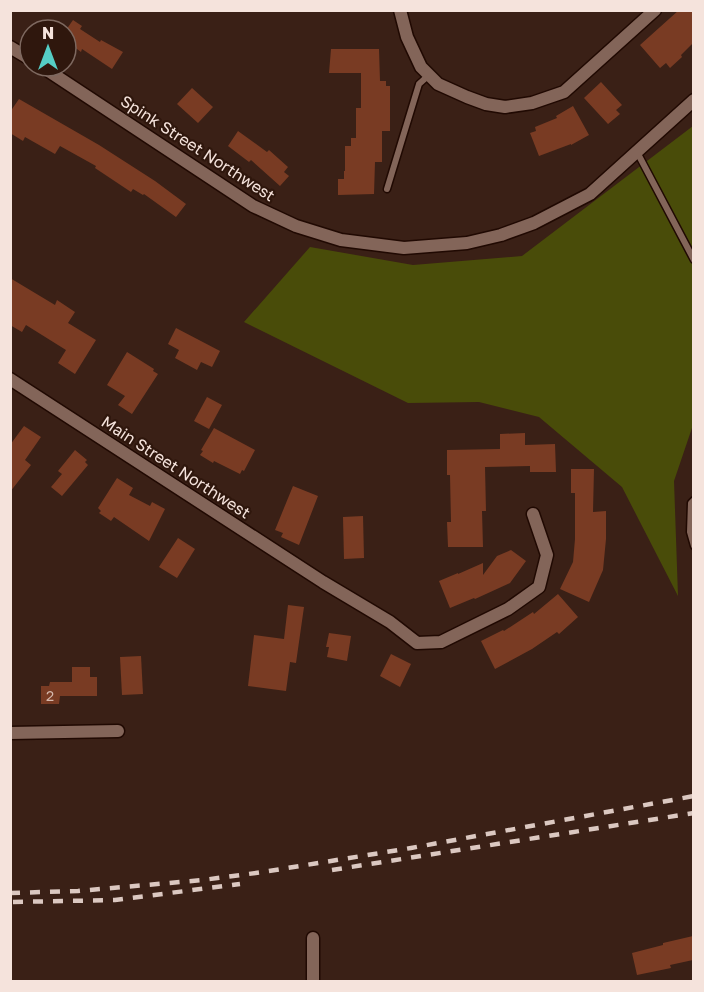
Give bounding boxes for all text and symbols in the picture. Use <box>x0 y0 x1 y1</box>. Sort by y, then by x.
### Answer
north arrow <box>18 18 78 78</box>
text: N <box>42 23 54 43</box>
street label: Spink Street Northwest <box>117 91 279 205</box>
street label: Main Street Northwest <box>98 411 254 523</box>
house number: 2 <box>46 687 54 704</box>

